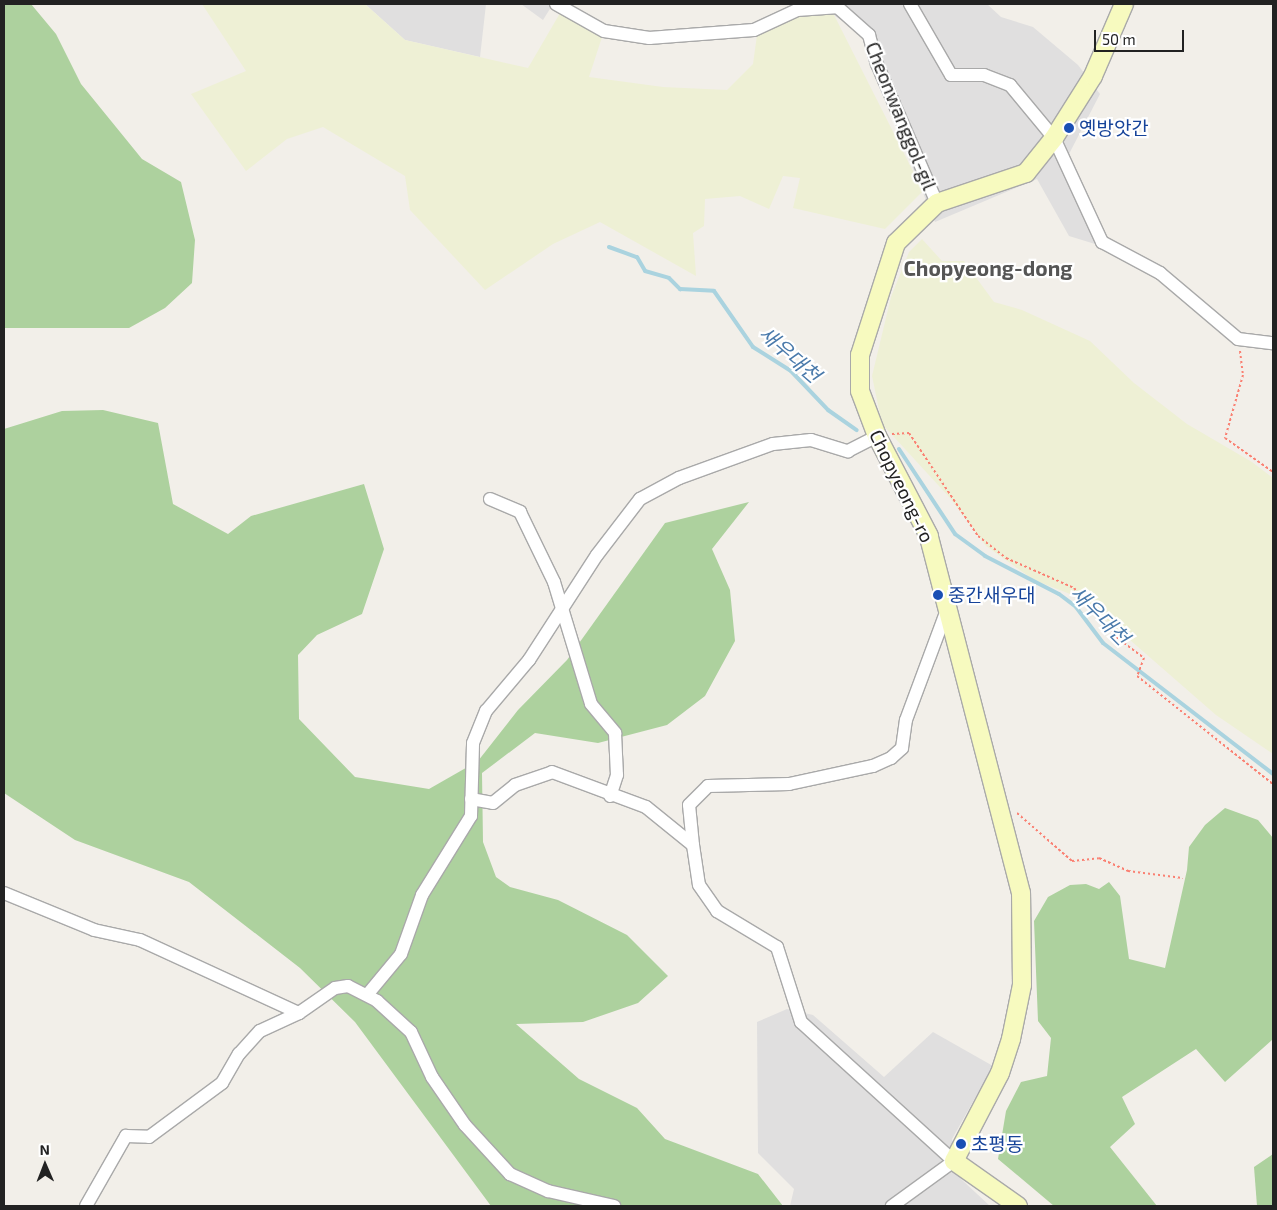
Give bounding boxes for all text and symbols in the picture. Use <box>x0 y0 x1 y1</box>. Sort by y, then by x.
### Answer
scale bar <box>1097 20 1187 52</box>
text: 50 m <box>1102 30 1136 48</box>
street label: Cheonwanggol-gil <box>861 39 941 193</box>
place label: 옛방앗간 <box>1079 117 1149 139</box>
marker: 옛방앗간 <box>1063 122 1075 134</box>
district label: Chopyeong-dong <box>904 255 1072 281</box>
water label: 새우대천 <box>754 321 826 387</box>
street label: Chopyeong-ro <box>865 426 939 546</box>
water label: 새우대천 <box>1065 580 1135 650</box>
place label: 중간새우대 <box>948 584 1035 606</box>
marker: 중간새우대 <box>932 589 944 601</box>
place label: 초평동 <box>971 1133 1023 1155</box>
marker: 초평동 <box>955 1138 967 1150</box>
north arrow <box>20 1140 70 1190</box>
text: N <box>40 1141 50 1158</box>

